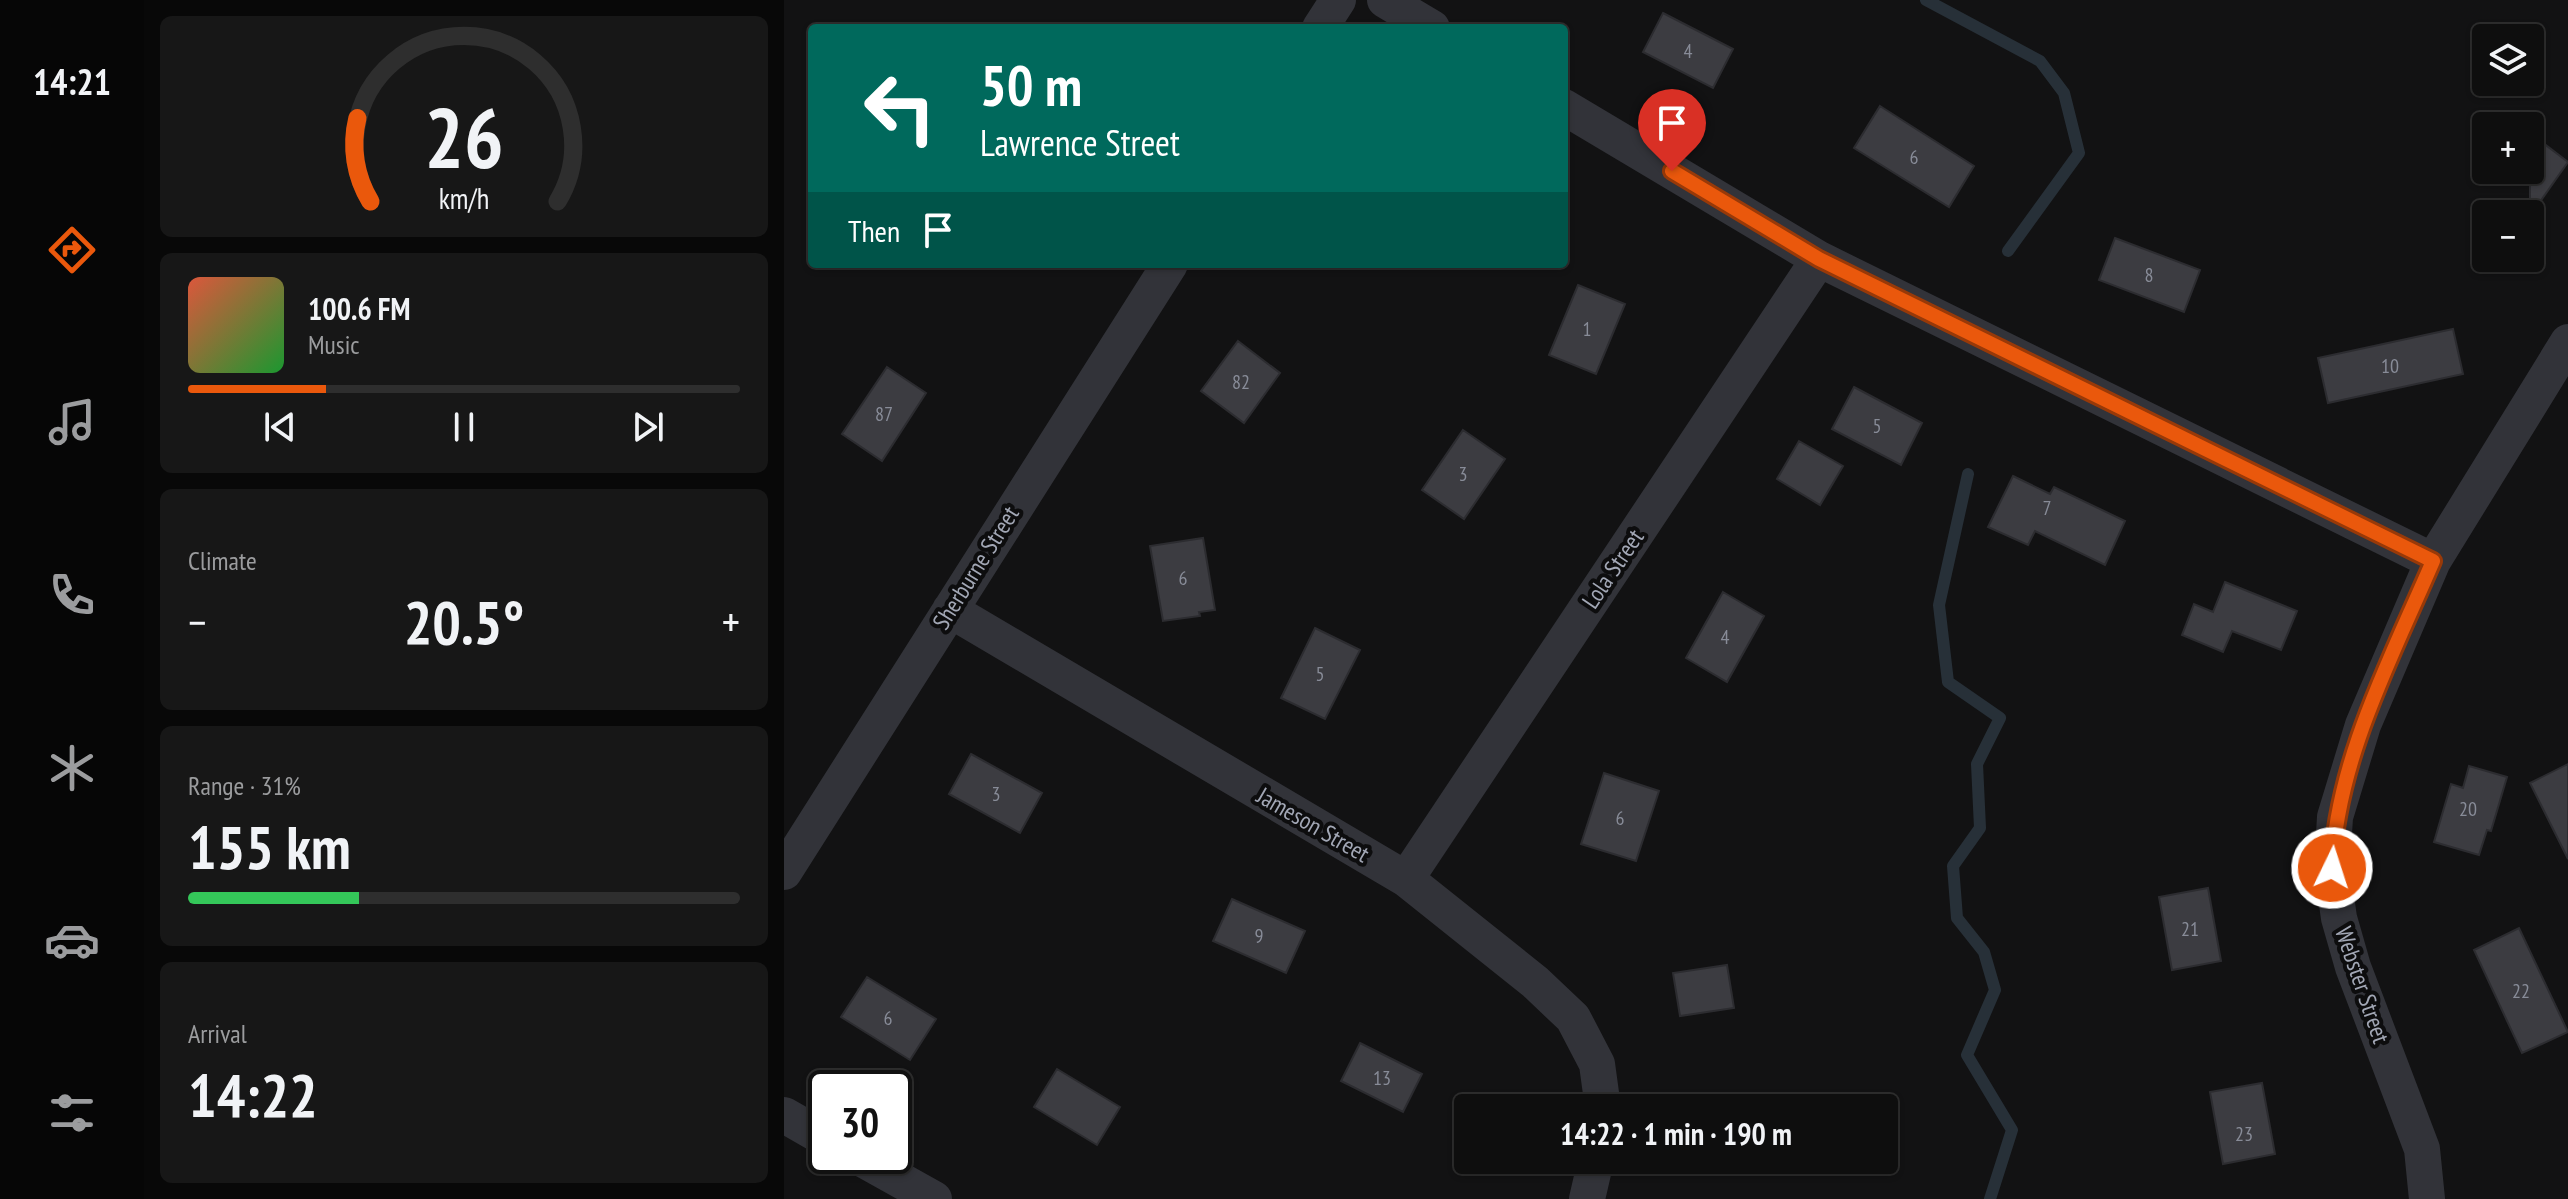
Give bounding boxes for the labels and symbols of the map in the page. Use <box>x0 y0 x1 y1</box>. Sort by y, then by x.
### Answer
house number: 4 <box>1684 38 1693 64</box>
pin <box>1638 89 1706 171</box>
house number: 6 <box>1910 144 1919 170</box>
house number: 8 <box>2145 262 2154 288</box>
house number: 1 <box>1583 316 1592 342</box>
house number: 10 <box>2381 353 2399 379</box>
house number: 82 <box>1232 369 1250 395</box>
house number: 87 <box>875 401 893 427</box>
house number: 5 <box>1873 413 1882 439</box>
house number: 3 <box>1459 461 1468 487</box>
house number: 7 <box>2043 495 2052 521</box>
street label: Sherburne Street <box>925 500 1026 635</box>
street label: Lola Street <box>1575 523 1651 614</box>
house number: 6 <box>1179 565 1188 591</box>
house number: 4 <box>1721 624 1730 650</box>
house number: 5 <box>1316 661 1325 687</box>
street label: Jameson Street <box>1251 779 1375 869</box>
house number: 3 <box>992 781 1001 807</box>
house number: 20 <box>2459 796 2477 822</box>
house number: 6 <box>1616 805 1625 831</box>
position arrow <box>2290 826 2374 910</box>
house number: 21 <box>2181 916 2199 942</box>
street label: Webster Street <box>2328 922 2397 1048</box>
house number: 9 <box>1255 923 1264 949</box>
house number: 22 <box>2512 978 2530 1004</box>
house number: 6 <box>884 1005 893 1031</box>
house number: 13 <box>1373 1065 1391 1091</box>
speed limit sign: 30 <box>808 1070 912 1174</box>
house number: 23 <box>2235 1121 2253 1147</box>

